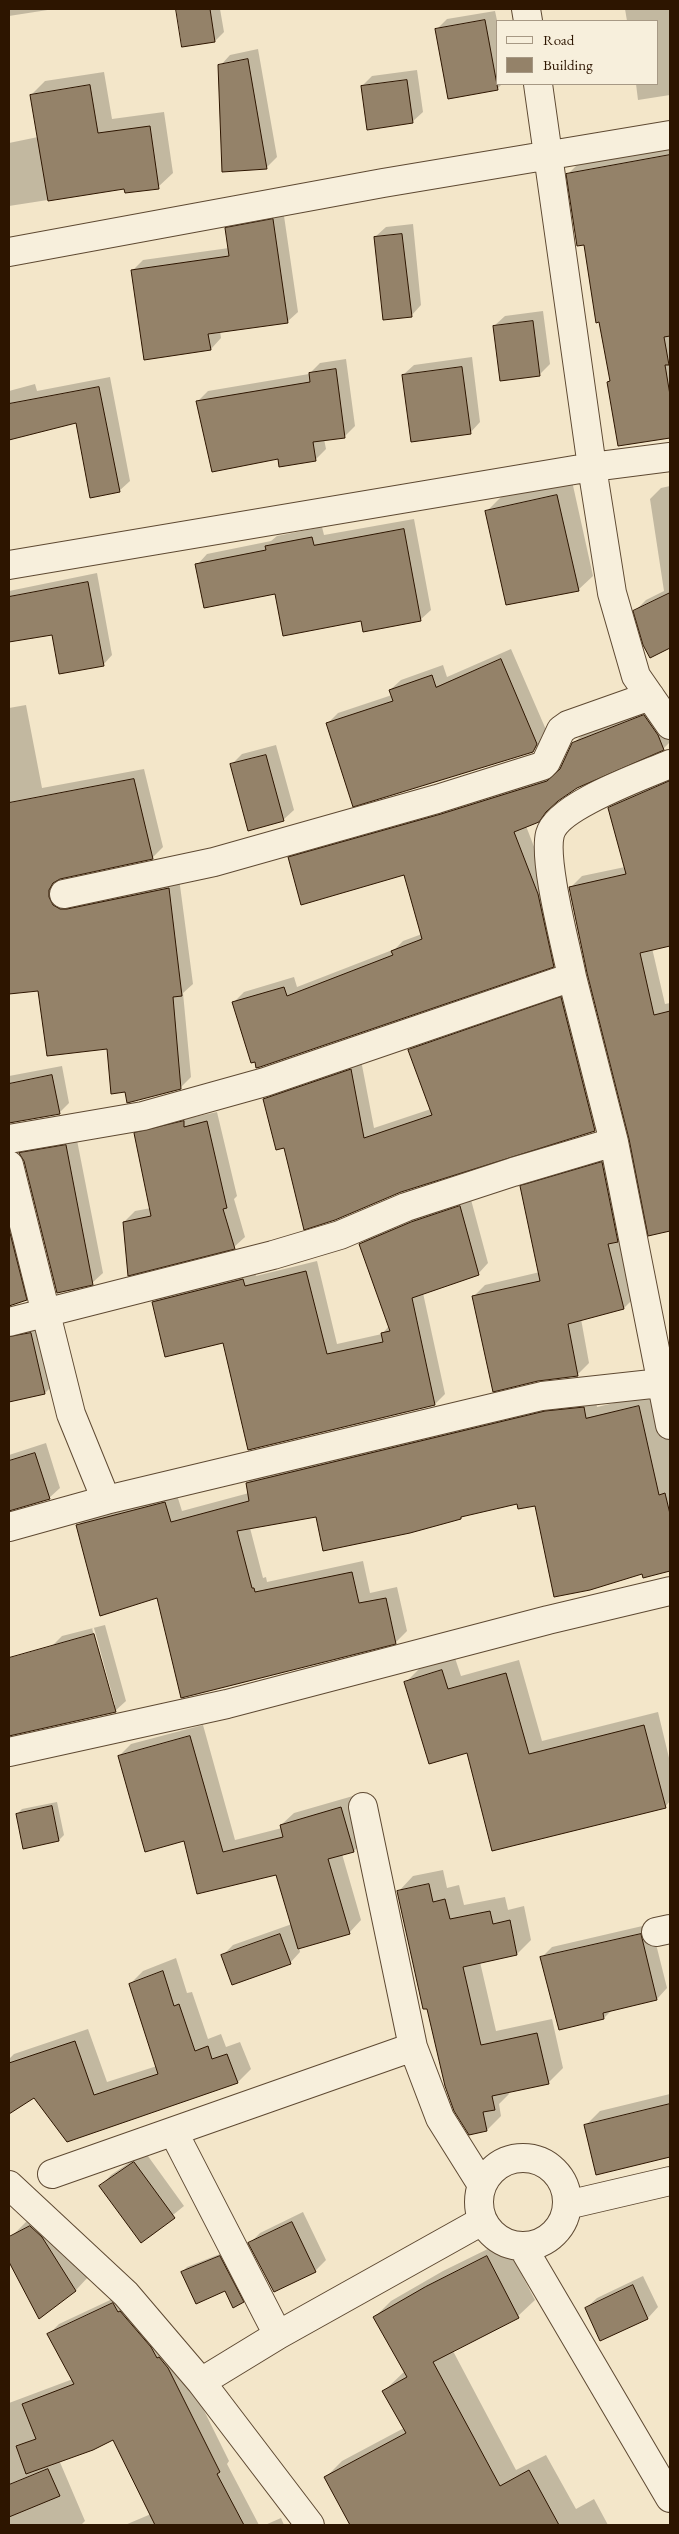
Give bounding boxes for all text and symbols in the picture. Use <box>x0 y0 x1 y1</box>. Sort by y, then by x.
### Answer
legend <box>497 20 659 85</box>
text: Road <box>543 30 574 49</box>
text: Building <box>543 55 593 74</box>

